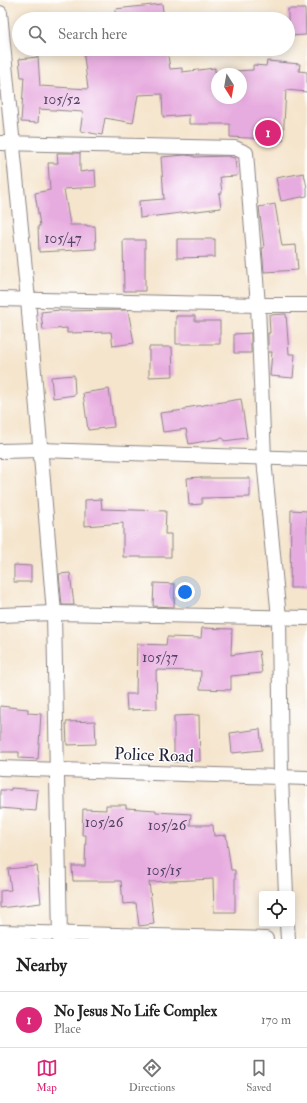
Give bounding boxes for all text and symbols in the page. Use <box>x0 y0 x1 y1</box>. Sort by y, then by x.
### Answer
search box <box>12 12 295 56</box>
icon: search <box>26 23 48 45</box>
text: Search here <box>58 25 127 44</box>
north arrow <box>211 68 247 104</box>
house number: 105/52 <box>43 90 81 109</box>
pin: 1 <box>255 118 281 148</box>
house number: 105/47 <box>44 229 82 248</box>
your location <box>175 582 195 602</box>
house number: 105/37 <box>142 648 178 667</box>
street label: Police Road <box>114 743 195 767</box>
house number: 105/26 <box>85 813 125 832</box>
house number: 105/26 <box>148 816 188 835</box>
house number: 105/15 <box>146 861 182 880</box>
map controls <box>259 891 295 927</box>
button: locate <box>259 891 295 927</box>
text: Nearby <box>16 955 67 976</box>
text: No Jesus No Life Complex <box>54 1002 217 1021</box>
text: 1 <box>27 1012 31 1028</box>
text: 170 m <box>261 1012 291 1028</box>
text: Place <box>54 1021 81 1037</box>
tab: Map <box>36 1057 58 1094</box>
tab: Directions <box>129 1057 175 1094</box>
tab: Saved <box>246 1057 271 1094</box>

